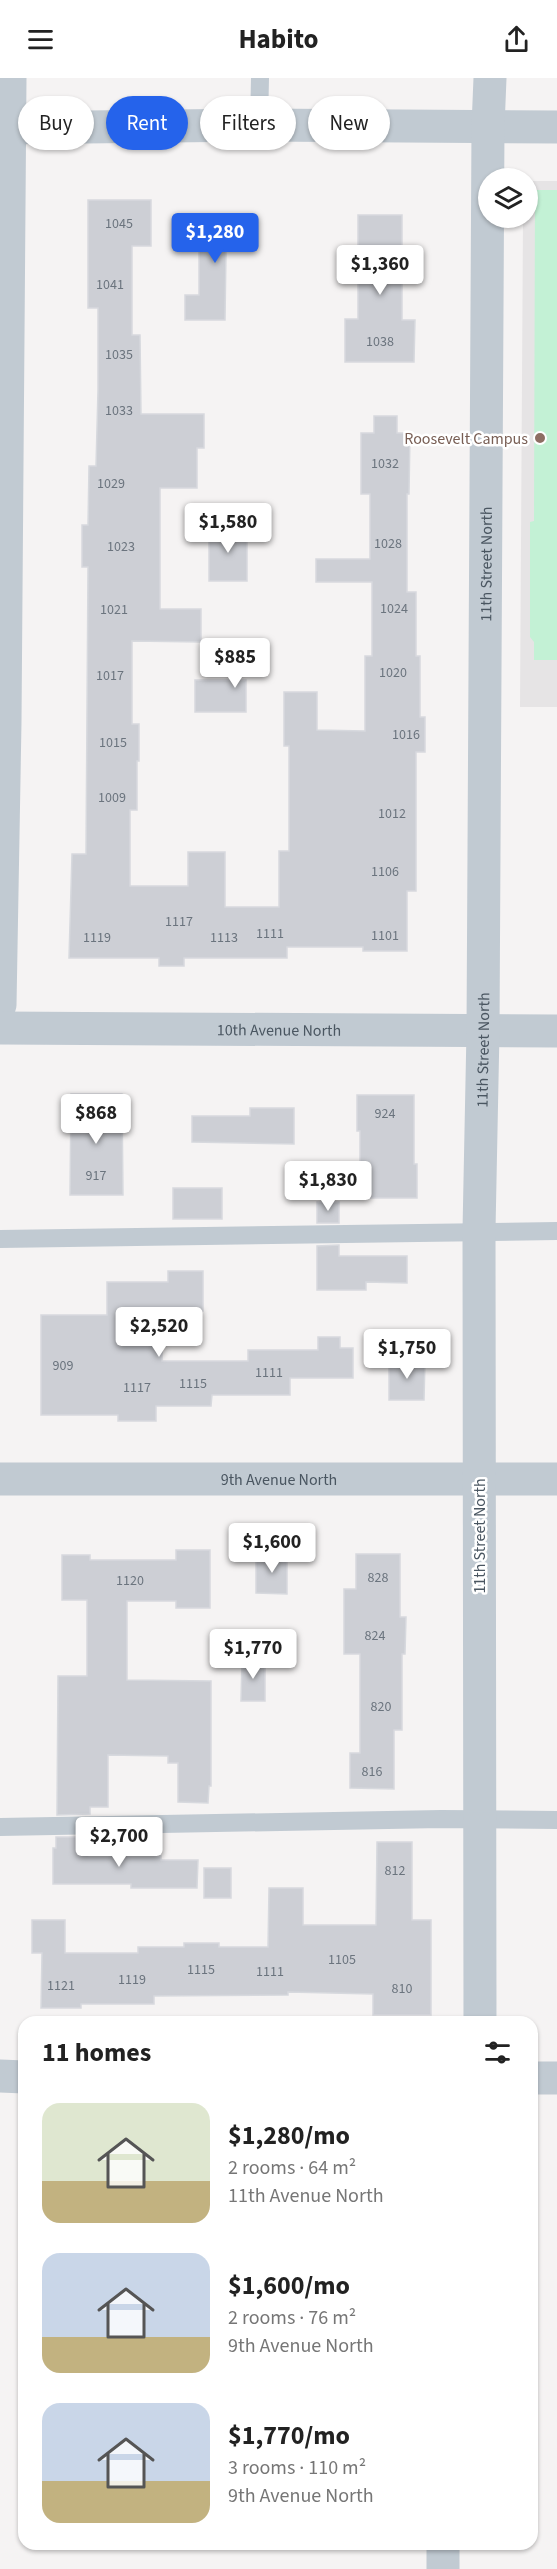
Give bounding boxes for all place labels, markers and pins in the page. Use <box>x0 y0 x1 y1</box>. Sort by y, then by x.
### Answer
pin: $1,280 <box>166 213 264 264</box>
pin: $1,360 <box>331 245 429 296</box>
place label: Roosevelt Campus <box>404 428 528 450</box>
marker: Roosevelt Campus <box>533 431 547 445</box>
pin: $1,580 <box>179 503 277 554</box>
pin: $885 <box>199 638 271 689</box>
pin: $868 <box>60 1094 132 1145</box>
pin: $1,830 <box>279 1161 377 1212</box>
pin: $2,520 <box>110 1307 208 1358</box>
pin: $1,750 <box>358 1329 456 1380</box>
pin: $1,600 <box>223 1523 321 1574</box>
pin: $1,770 <box>204 1629 302 1680</box>
pin: $2,700 <box>70 1817 168 1868</box>

